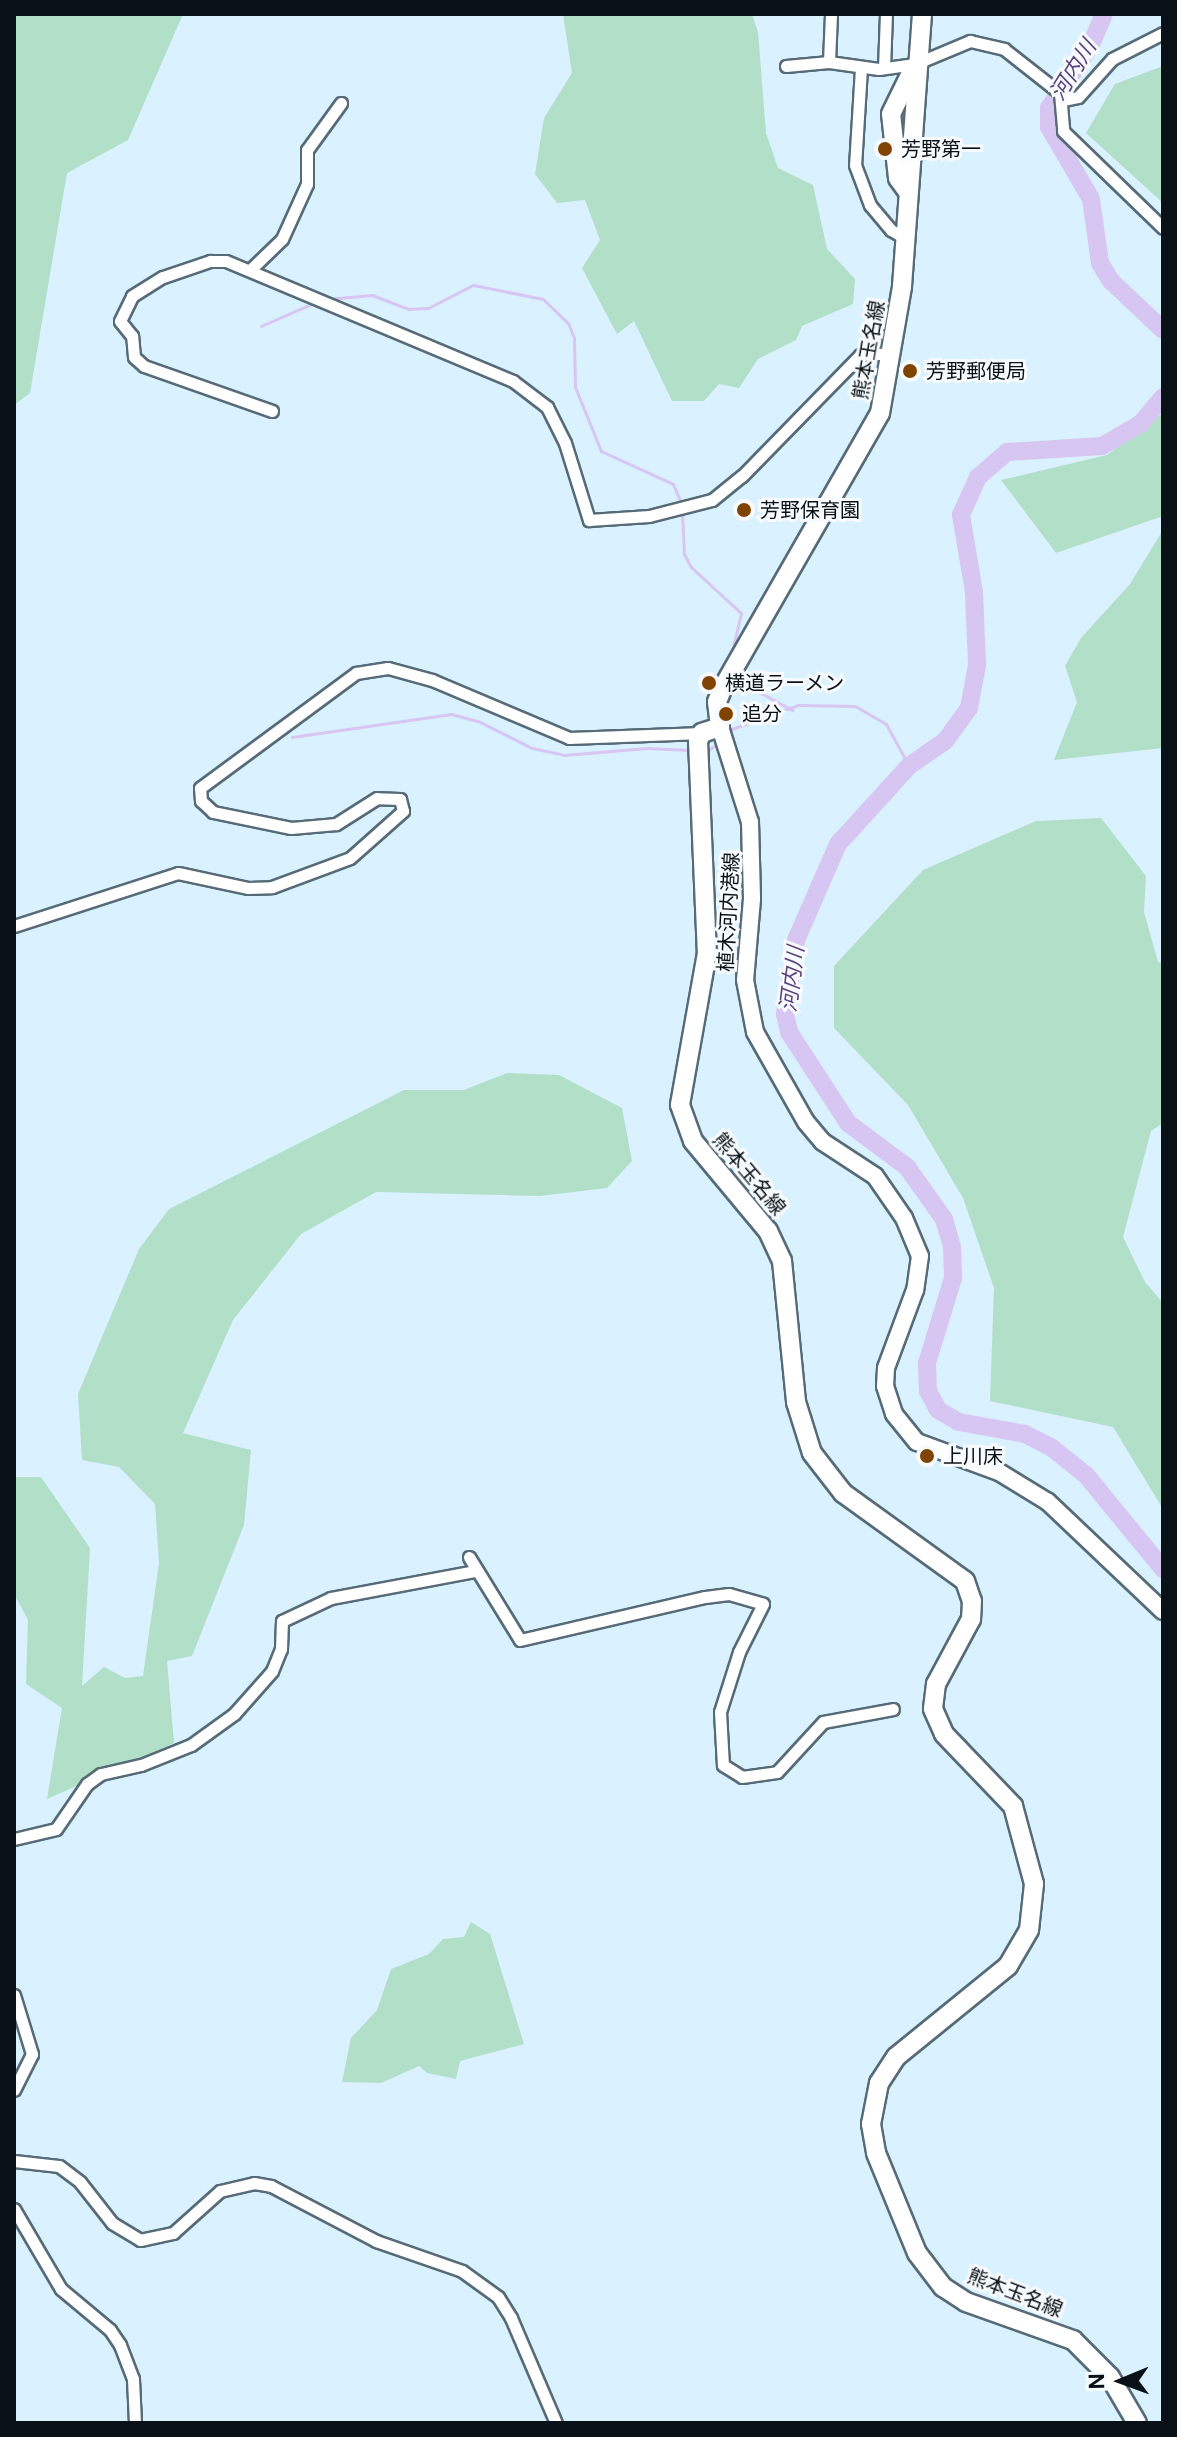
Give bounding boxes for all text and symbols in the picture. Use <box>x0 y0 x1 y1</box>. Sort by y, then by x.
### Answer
water label: 河内川 <box>1044 35 1102 105</box>
place label: 芳野第一 <box>901 137 981 161</box>
marker: 芳野第一 <box>876 140 894 158</box>
street label: 熊本玉名線 <box>848 299 890 401</box>
place label: 芳野郵便局 <box>926 359 1026 383</box>
marker: 芳野郵便局 <box>901 362 919 380</box>
place label: 芳野保育園 <box>760 498 860 522</box>
marker: 芳野保育園 <box>735 501 753 519</box>
place label: 横道ラーメン <box>725 671 845 695</box>
marker: 横道ラーメン <box>700 674 718 692</box>
place label: 追分 <box>742 702 782 726</box>
marker: 追分 <box>717 705 735 723</box>
street label: 植木河内港線 <box>714 851 744 973</box>
water label: 河内川 <box>775 945 809 1013</box>
street label: 熊本玉名線 <box>708 1128 790 1220</box>
place label: 上川床 <box>943 1444 1003 1468</box>
marker: 上川床 <box>918 1447 936 1465</box>
street label: 熊本玉名線 <box>964 2264 1066 2322</box>
north arrow <box>1081 2341 1161 2421</box>
text: N <box>1082 2373 1111 2390</box>

